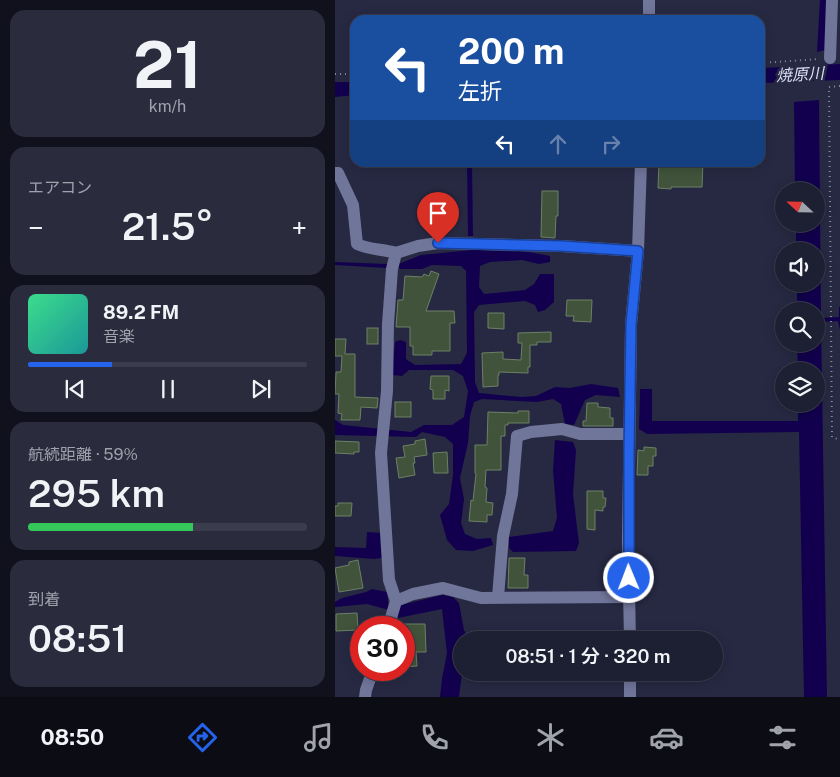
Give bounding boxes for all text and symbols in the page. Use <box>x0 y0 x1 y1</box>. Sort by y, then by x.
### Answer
text: 21 <box>133 26 202 103</box>
text: 200 m <box>458 31 564 72</box>
icon: left <box>375 35 440 100</box>
water label: 焼原川 <box>776 64 826 85</box>
text: 左折 <box>458 78 502 104</box>
text: km/h <box>149 97 186 116</box>
icon: left <box>491 130 519 158</box>
icon: ahead <box>544 130 572 158</box>
icon: right <box>597 130 625 158</box>
text: エアコン <box>28 178 92 197</box>
north arrow <box>775 182 825 232</box>
map controls <box>775 182 825 412</box>
pin <box>417 192 459 243</box>
icon: arrive <box>424 199 452 227</box>
text: 21.5° <box>122 204 213 249</box>
text: − <box>28 211 44 244</box>
text: + <box>291 211 307 244</box>
button: sound <box>775 242 825 292</box>
text: 89.2 FM <box>103 301 179 323</box>
button: search <box>775 302 825 352</box>
text: 音楽 <box>103 327 135 346</box>
button: layers <box>775 362 825 412</box>
icon: previous <box>61 375 89 403</box>
icon: pause <box>154 375 182 403</box>
icon: next <box>247 375 275 403</box>
text: 航続距離 · 59% <box>28 445 138 464</box>
text: 295 km <box>28 471 165 516</box>
position arrow <box>602 551 654 603</box>
text: 到着 <box>28 590 60 609</box>
text: 08:51 <box>28 616 127 661</box>
speed limit sign: 30 <box>350 616 415 681</box>
text: 08:51 · 1 分 · 320 m <box>505 645 671 667</box>
icon: directions <box>185 720 220 755</box>
icon: music <box>301 720 336 755</box>
icon: phone <box>417 720 452 755</box>
icon: climate <box>533 720 568 755</box>
icon: car <box>649 720 684 755</box>
icon: filters <box>765 720 800 755</box>
text: 08:50 <box>40 724 104 750</box>

